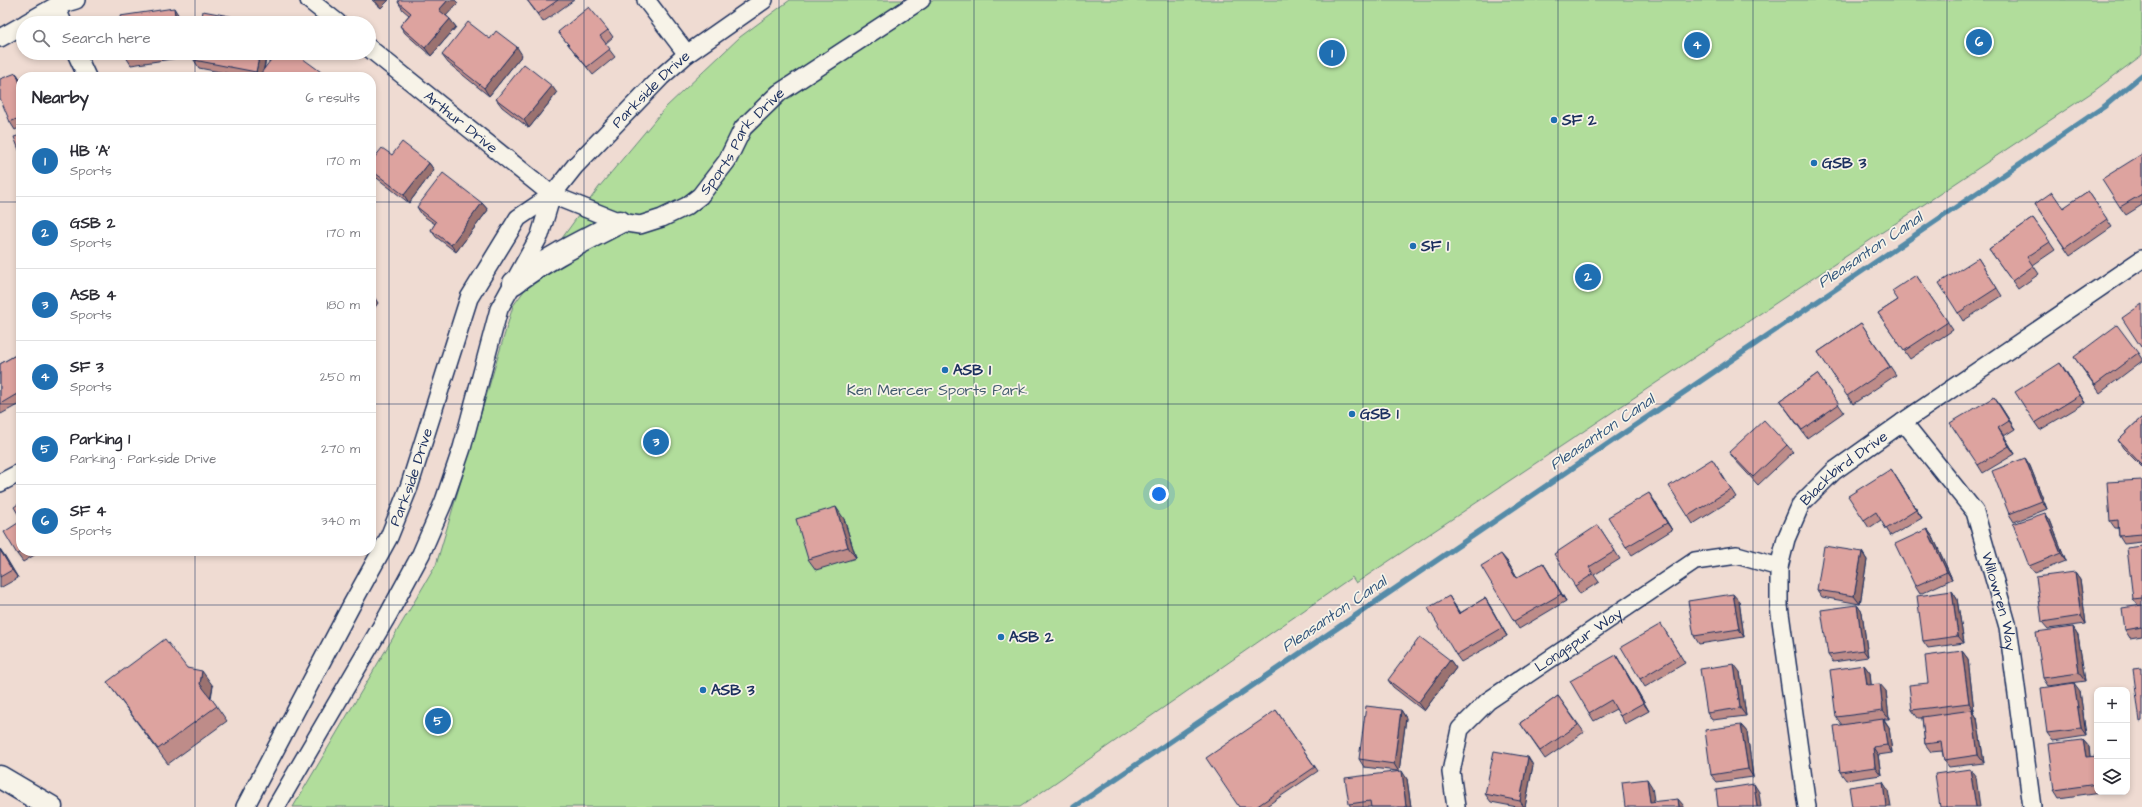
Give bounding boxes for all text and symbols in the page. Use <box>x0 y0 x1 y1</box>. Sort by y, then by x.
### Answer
search box <box>16 16 376 60</box>
icon: search <box>30 27 52 49</box>
pin: 6 <box>1966 27 1992 57</box>
text: Search here <box>62 28 151 49</box>
pin: 4 <box>1684 30 1710 60</box>
pin: 1 <box>1319 38 1345 68</box>
street label: Parkside Drive <box>607 46 695 133</box>
street label: Sports Park Drive <box>694 82 788 199</box>
text: Nearby <box>32 86 89 110</box>
street label: Arthur Drive <box>420 86 502 158</box>
text: 6 results <box>305 89 360 107</box>
place label: SF 2 <box>1561 110 1597 131</box>
marker: SF 2 <box>1549 115 1559 125</box>
text: HB 'A' <box>70 141 110 162</box>
text: 1 <box>44 152 46 170</box>
text: 170 m <box>327 152 360 170</box>
place label: GSB 3 <box>1822 153 1867 174</box>
marker: GSB 3 <box>1809 158 1819 168</box>
text: Sports <box>70 162 112 180</box>
water label: Pleasanton Canal <box>1813 205 1929 293</box>
text: GSB 2 <box>70 213 115 234</box>
text: 2 <box>41 224 49 242</box>
text: 170 m <box>327 224 360 242</box>
text: Sports <box>70 234 112 252</box>
place label: SF 1 <box>1420 236 1449 257</box>
marker: SF 1 <box>1408 241 1418 251</box>
pin: 2 <box>1575 262 1601 292</box>
text: ASB 4 <box>70 285 116 306</box>
text: 3 <box>42 296 48 314</box>
text: 180 m <box>326 296 360 314</box>
text: Sports <box>70 306 112 324</box>
text: SF 3 <box>70 357 104 378</box>
place label: ASB 1 <box>953 360 991 381</box>
marker: ASB 1 <box>940 365 950 375</box>
text: 4 <box>41 368 49 386</box>
text: 250 m <box>320 368 360 386</box>
text: Sports <box>70 378 112 396</box>
park label: Ken Mercer Sports Park <box>847 380 1027 401</box>
water label: Pleasanton Canal <box>1545 387 1661 475</box>
place label: GSB 1 <box>1360 404 1399 425</box>
marker: GSB 1 <box>1347 409 1357 419</box>
street label: Parkside Drive <box>384 425 438 529</box>
street label: Blackbird Drive <box>1795 426 1892 510</box>
pin: 3 <box>643 427 669 457</box>
text: Parking 1 <box>70 429 130 450</box>
text: 5 <box>40 440 50 458</box>
text: 270 m <box>321 440 360 458</box>
text: Parking · Parkside Drive <box>70 450 216 468</box>
your location <box>1149 484 1169 504</box>
text: SF 4 <box>70 501 106 522</box>
text: 6 <box>41 512 49 530</box>
text: 340 m <box>321 512 360 530</box>
text: Sports <box>70 522 112 540</box>
street label: Willowren Way <box>1976 549 2022 652</box>
water label: Pleasanton Canal <box>1277 569 1393 657</box>
street label: Longspur Way <box>1530 603 1627 677</box>
place label: ASB 2 <box>1009 627 1054 648</box>
marker: ASB 2 <box>996 632 1006 642</box>
place label: ASB 3 <box>711 680 755 701</box>
marker: ASB 3 <box>698 685 708 695</box>
map controls <box>2094 687 2130 795</box>
button: + <box>2094 687 2130 723</box>
pin: 5 <box>425 706 451 736</box>
button: − <box>2094 723 2130 759</box>
button: layers <box>2094 759 2130 795</box>

